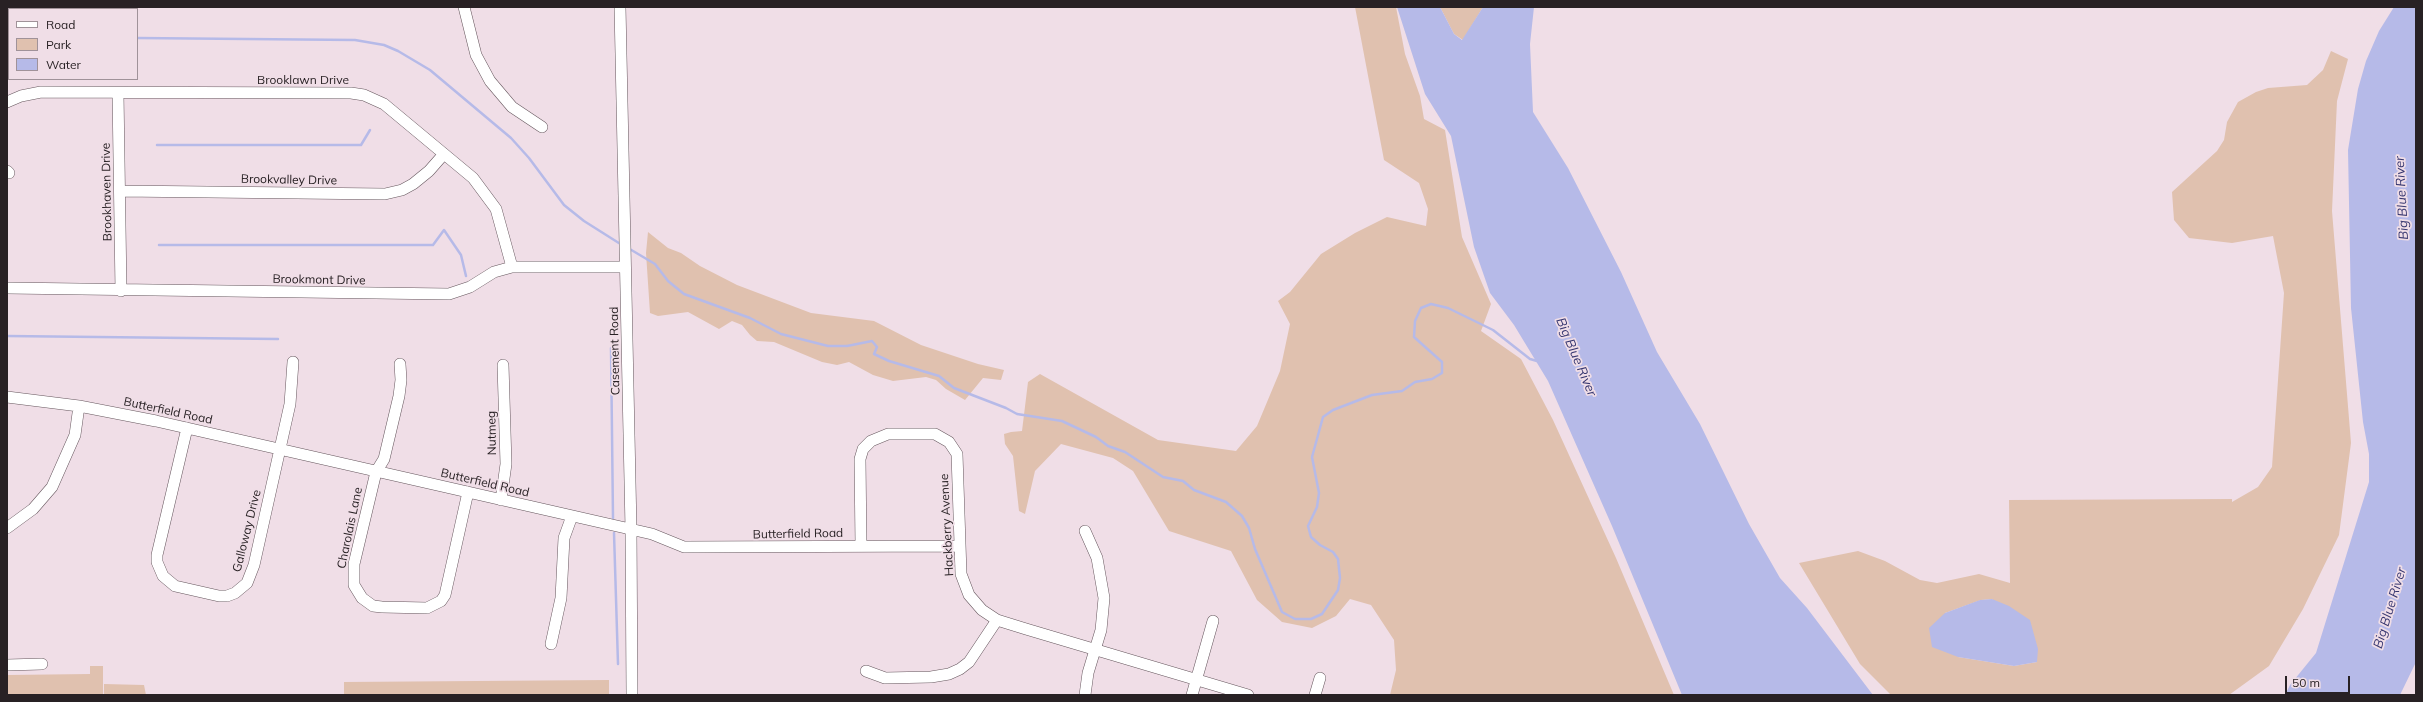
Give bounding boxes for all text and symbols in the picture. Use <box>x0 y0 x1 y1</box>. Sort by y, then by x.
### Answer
legend <box>8 8 138 80</box>
text: Road <box>46 17 75 32</box>
text: Park <box>46 37 71 52</box>
text: Water <box>46 57 81 72</box>
street label: Brooklawn Drive <box>257 73 349 87</box>
street label: Brookhaven Drive <box>99 143 115 241</box>
water label: Big Blue River <box>2392 156 2412 240</box>
street label: Brookvalley Drive <box>241 172 337 188</box>
street label: Brookmont Drive <box>272 272 366 288</box>
street label: Casement Road <box>607 307 623 395</box>
water label: Big Blue River <box>1552 315 1600 399</box>
street label: Butterfield Road <box>122 395 214 427</box>
street label: Nutmeg <box>484 411 500 455</box>
street label: Butterfield Road <box>439 466 531 500</box>
street label: Hackberry Avenue <box>937 473 957 577</box>
street label: Charolais Lane <box>334 486 366 570</box>
street label: Galloway Drive <box>230 488 264 574</box>
street label: Butterfield Road <box>753 526 843 542</box>
water label: Big Blue River <box>2370 566 2410 650</box>
scale bar <box>2287 668 2352 694</box>
text: 50 m <box>2292 675 2320 690</box>

